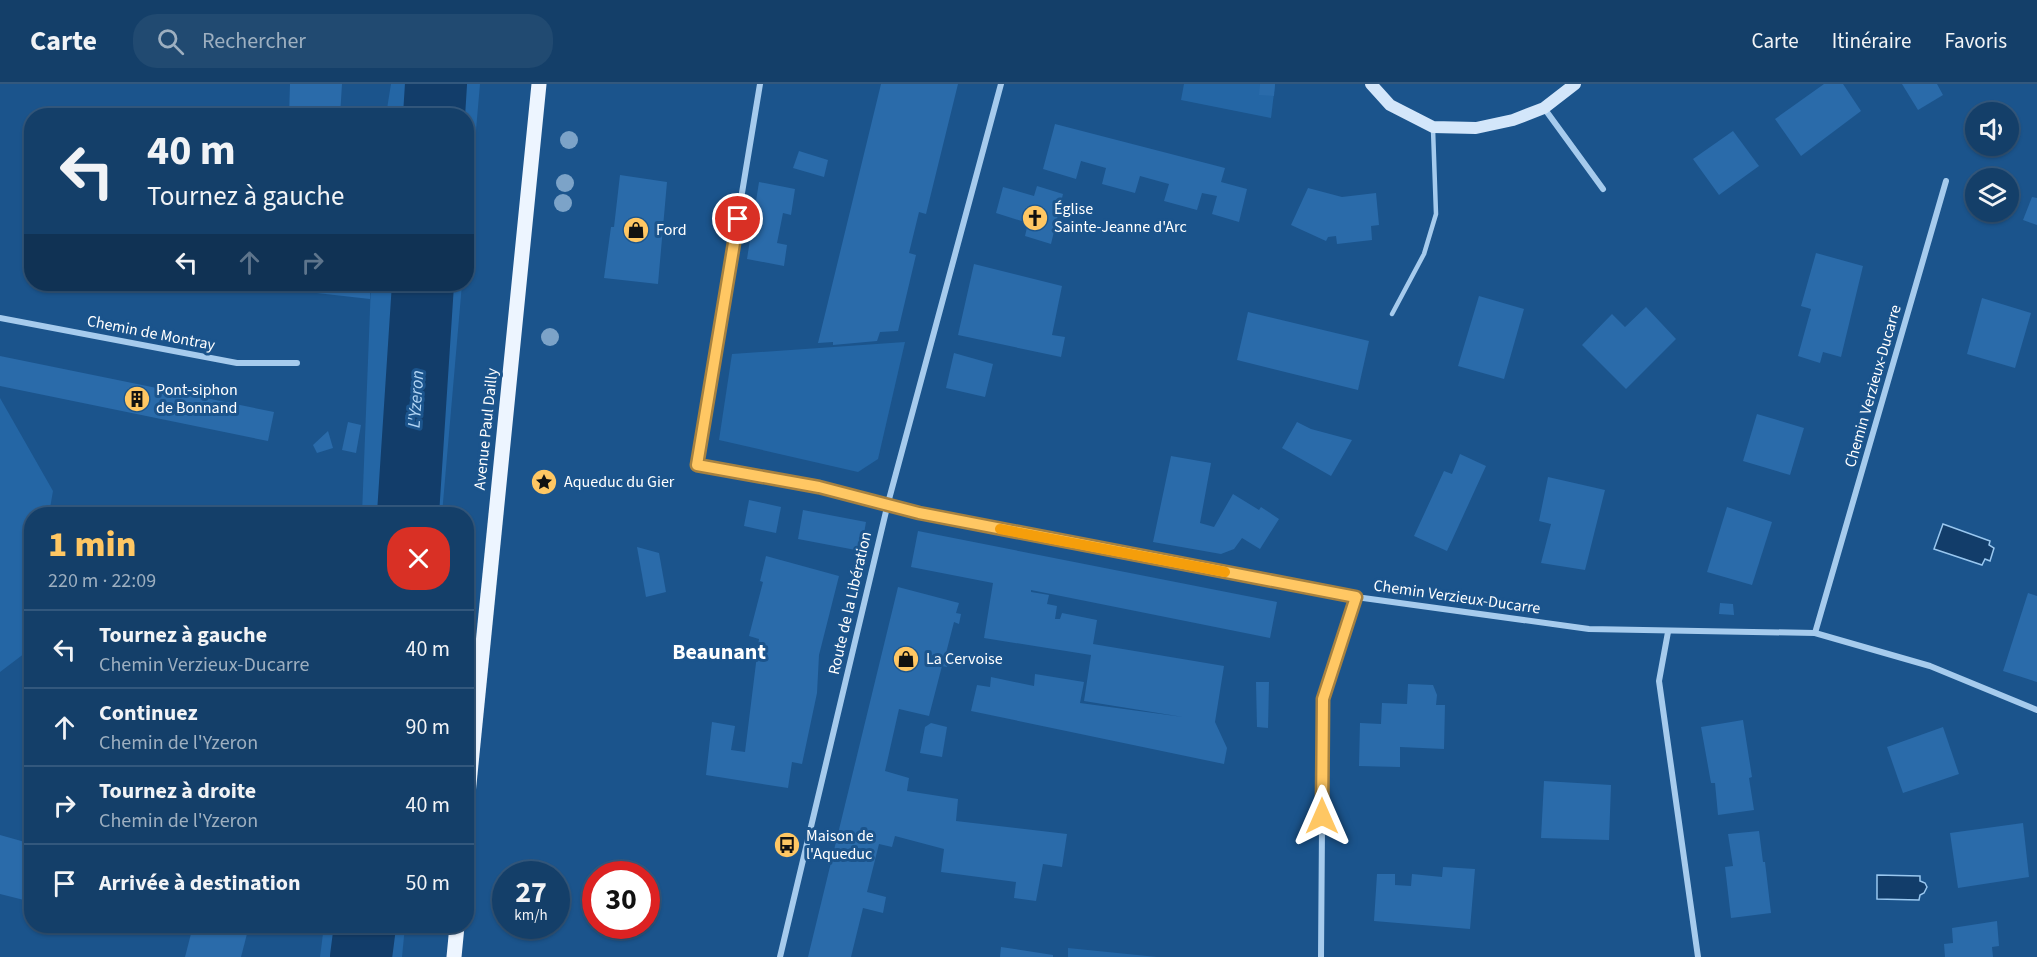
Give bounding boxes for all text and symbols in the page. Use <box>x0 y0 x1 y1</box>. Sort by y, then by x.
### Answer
search box <box>133 14 553 68</box>
text: Carte <box>30 21 97 61</box>
icon: search <box>154 25 187 58</box>
text: Rechercher <box>202 25 306 57</box>
text: Carte <box>1752 26 1799 56</box>
text: Itinéraire <box>1832 26 1911 56</box>
text: Favoris <box>1944 26 2007 56</box>
map controls <box>1965 102 2019 222</box>
button: sound <box>1965 102 2019 156</box>
text: 40 m <box>147 121 236 181</box>
icon: left <box>48 132 126 210</box>
button: layers <box>1965 168 2019 222</box>
text: Tournez à gauche <box>147 177 344 216</box>
pin <box>712 193 763 244</box>
place label: Église Sainte-Jeanne d'Arc <box>1054 198 1187 238</box>
icon: arrive <box>721 202 754 235</box>
church icon: Église Sainte-Jeanne d'Arc <box>1020 203 1050 233</box>
shop icon: Ford <box>621 215 651 245</box>
place label: Ford <box>656 219 687 241</box>
icon: left <box>170 246 203 279</box>
icon: ahead <box>233 246 266 279</box>
icon: right <box>296 246 329 279</box>
street label: Chemin Verzieux-Ducarre <box>1839 302 1907 470</box>
street label: Chemin de Montray <box>85 310 217 356</box>
street label: Avenue Paul Dailly <box>469 366 503 491</box>
water label: L'Yzeron <box>402 369 430 429</box>
place label: Pont-siphon de Bonnand <box>156 379 238 419</box>
building icon: Pont-siphon de Bonnand <box>122 384 152 414</box>
place icon: Aqueduc du Gier <box>529 467 559 497</box>
place label: Aqueduc du Gier <box>564 471 675 493</box>
text: 1 min <box>48 519 136 570</box>
button: close <box>387 527 450 590</box>
street label: Route de la Libération <box>823 529 877 677</box>
text: 220 m · 22:09 <box>48 567 156 595</box>
street label: Chemin Verzieux-Ducarre <box>1372 574 1542 620</box>
text: Tournez à gauche <box>99 619 267 651</box>
icon: left <box>48 633 81 666</box>
text: 40 m <box>405 633 450 665</box>
district label: Beaunant <box>672 636 766 668</box>
shop icon: La Cervoise <box>891 644 921 674</box>
place label: La Cervoise <box>926 648 1003 670</box>
text: Chemin Verzieux-Ducarre <box>99 651 309 679</box>
text: Continuez <box>99 697 198 729</box>
icon: ahead <box>48 711 81 744</box>
text: 90 m <box>405 711 450 743</box>
text: Chemin de l'Yzeron <box>99 729 258 757</box>
text: Tournez à droite <box>99 775 256 807</box>
position arrow <box>1290 784 1354 848</box>
icon: right <box>48 789 81 822</box>
text: 40 m <box>405 789 450 821</box>
text: Chemin de l'Yzeron <box>99 807 258 835</box>
place label: Maison de l'Aqueduc <box>806 825 874 865</box>
bus stop icon: Maison de l'Aqueduc <box>772 830 802 860</box>
speed limit sign: 30 <box>582 861 660 939</box>
icon: arrive <box>48 867 81 900</box>
text: Arrivée à destination <box>99 867 301 899</box>
text: 50 m <box>405 867 450 899</box>
text: 27 <box>515 871 547 914</box>
text: km/h <box>514 905 548 926</box>

